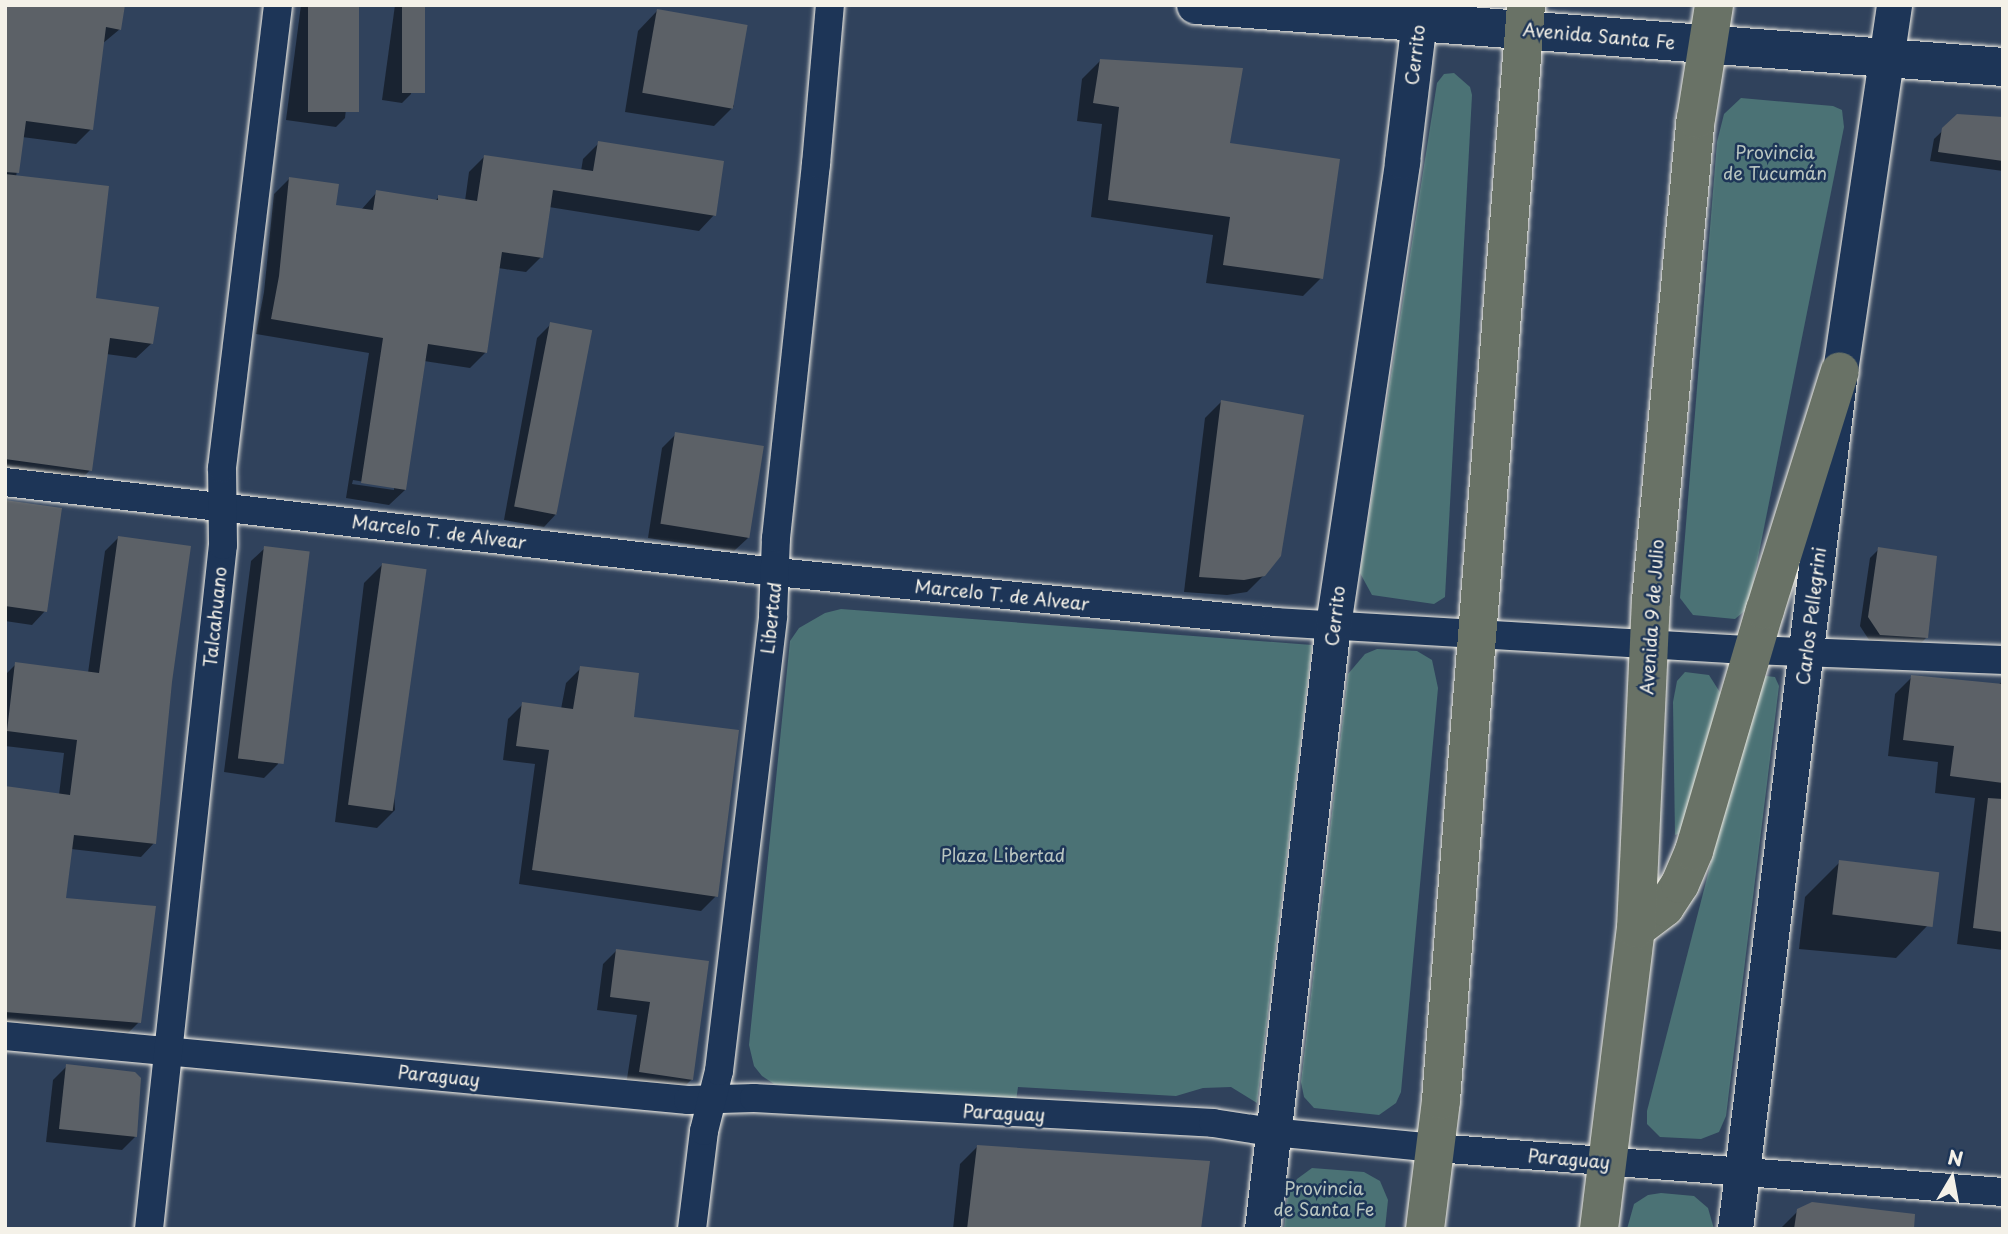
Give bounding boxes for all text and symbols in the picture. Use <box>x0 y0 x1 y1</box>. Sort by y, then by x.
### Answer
street label: Avenida Santa Fe <box>1523 19 1675 53</box>
street label: Cerrito <box>1401 24 1429 86</box>
park label: Provincia de Tucumán <box>1723 142 1827 184</box>
street label: Marcelo T. de Alvear <box>350 510 528 554</box>
street label: Avenida 9 de Julio <box>1636 537 1668 697</box>
street label: Carlos Pellegrini <box>1792 546 1830 686</box>
street label: Talcahuano <box>199 566 231 668</box>
street label: Marcelo T. de Alvear <box>913 575 1091 615</box>
street label: Libertad <box>756 581 786 655</box>
street label: Cerrito <box>1321 585 1349 647</box>
park label: Plaza Libertad <box>941 844 1065 866</box>
street label: Paraguay <box>397 1061 481 1091</box>
street label: Paraguay <box>962 1100 1046 1126</box>
text: N <box>1946 1142 1965 1172</box>
north arrow <box>1917 1143 1987 1213</box>
street label: Paraguay <box>1527 1145 1611 1173</box>
park label: Provincia de Santa Fe <box>1273 1178 1375 1220</box>

